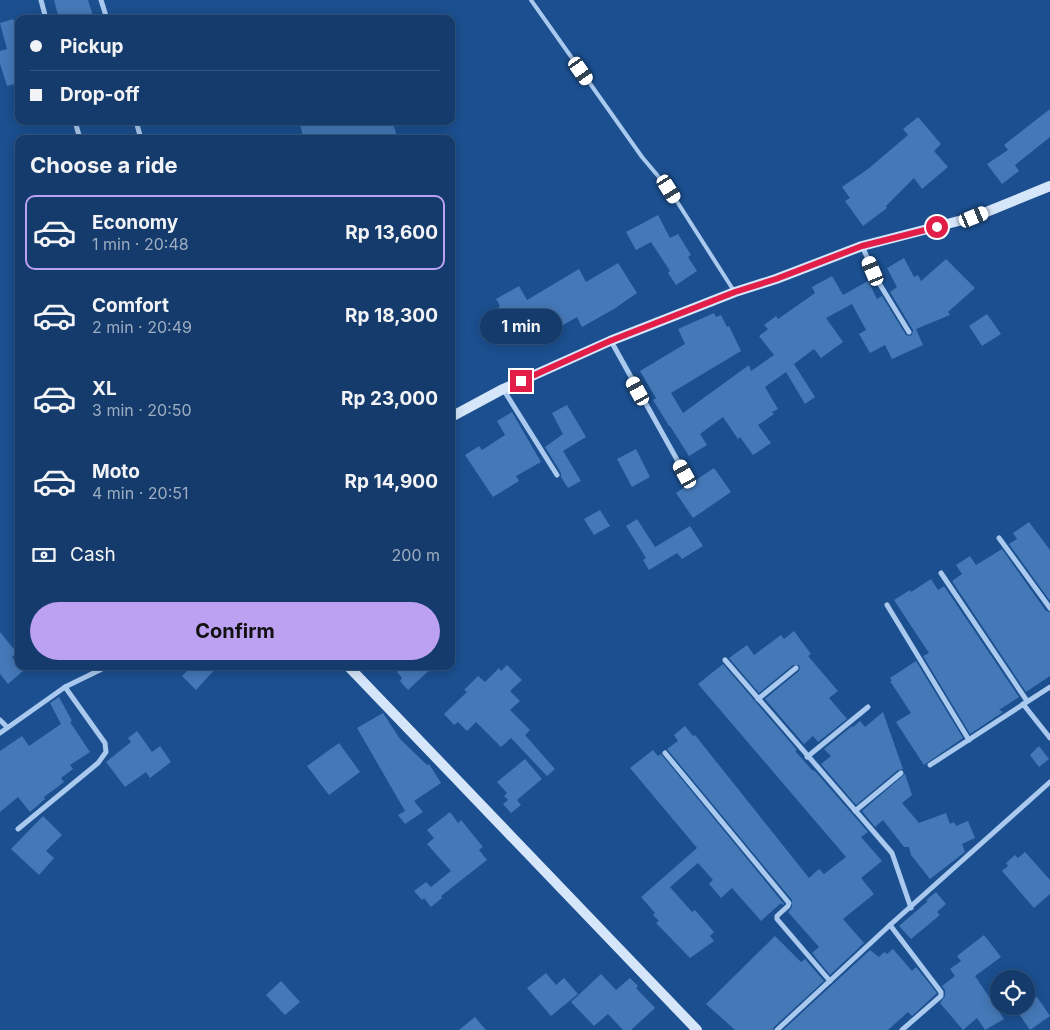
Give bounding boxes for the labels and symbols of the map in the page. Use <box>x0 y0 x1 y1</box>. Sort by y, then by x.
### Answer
car <box>566 54 595 88</box>
car <box>654 172 683 206</box>
car <box>957 204 990 230</box>
route start <box>926 216 948 238</box>
car <box>860 254 885 288</box>
callout: 1 min <box>480 308 562 344</box>
route end <box>510 370 532 392</box>
car <box>624 374 651 408</box>
car <box>671 457 698 491</box>

